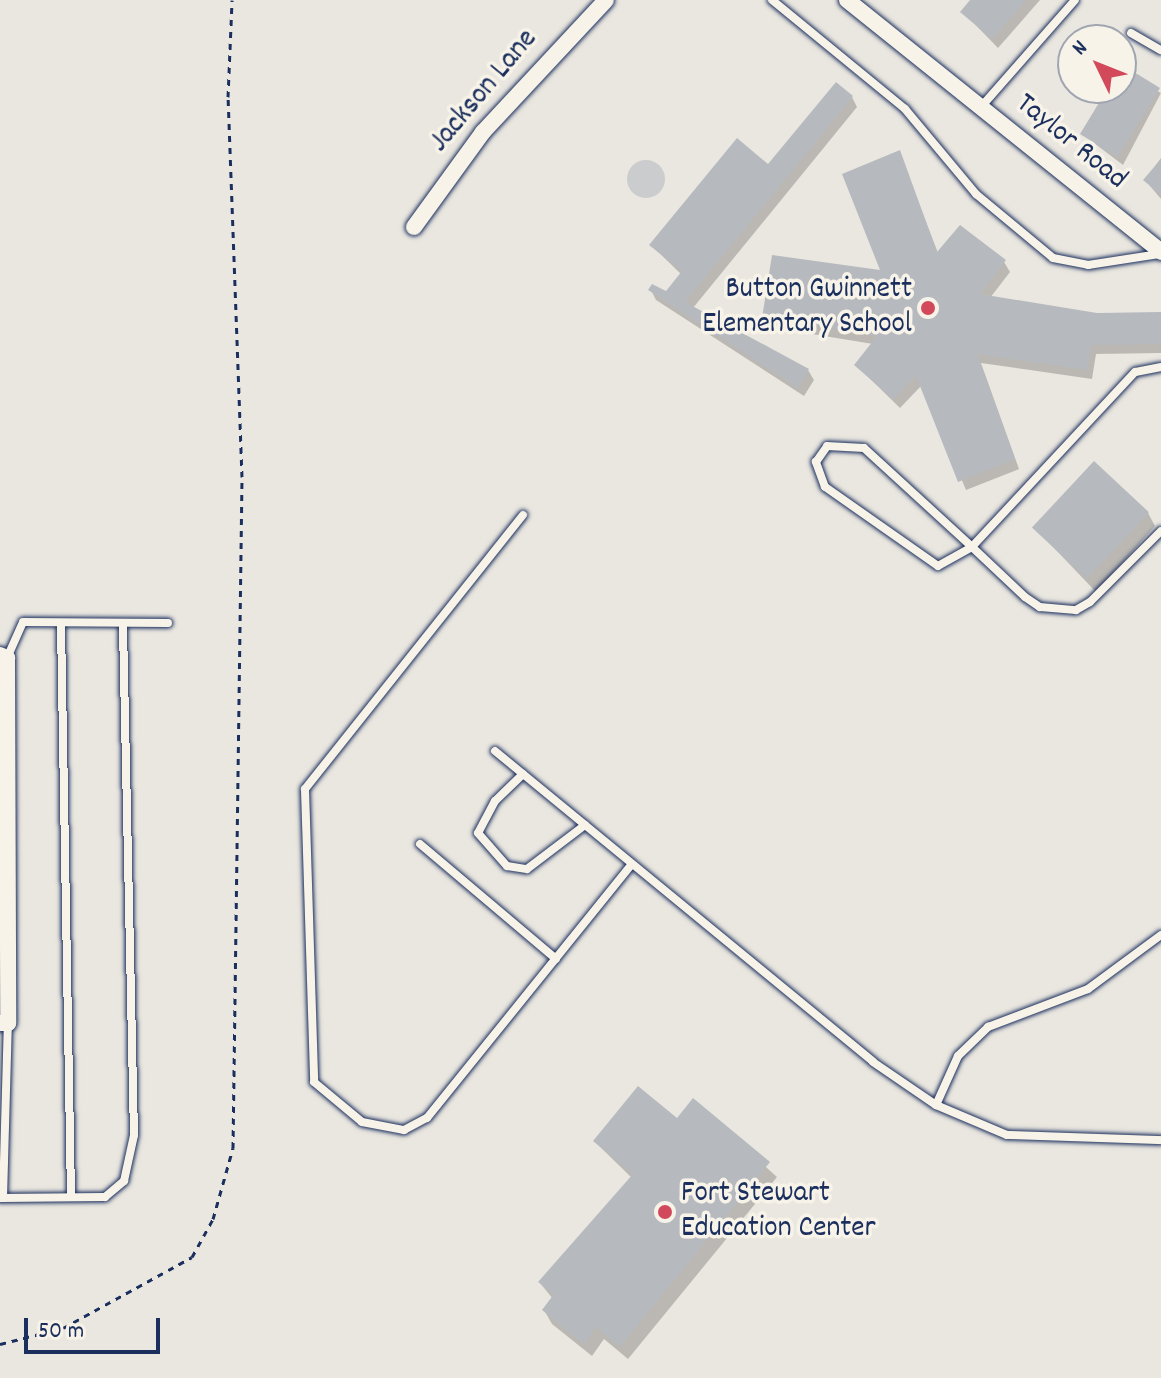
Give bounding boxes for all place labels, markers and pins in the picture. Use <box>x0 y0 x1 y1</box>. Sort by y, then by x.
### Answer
place label: Button Gwinnett Elementary School <box>702 273 912 344</box>
marker: Button Gwinnett Elementary School <box>919 299 937 317</box>
place label: Fort Stewart Education Center <box>681 1177 876 1248</box>
marker: Fort Stewart Education Center <box>656 1203 674 1221</box>

